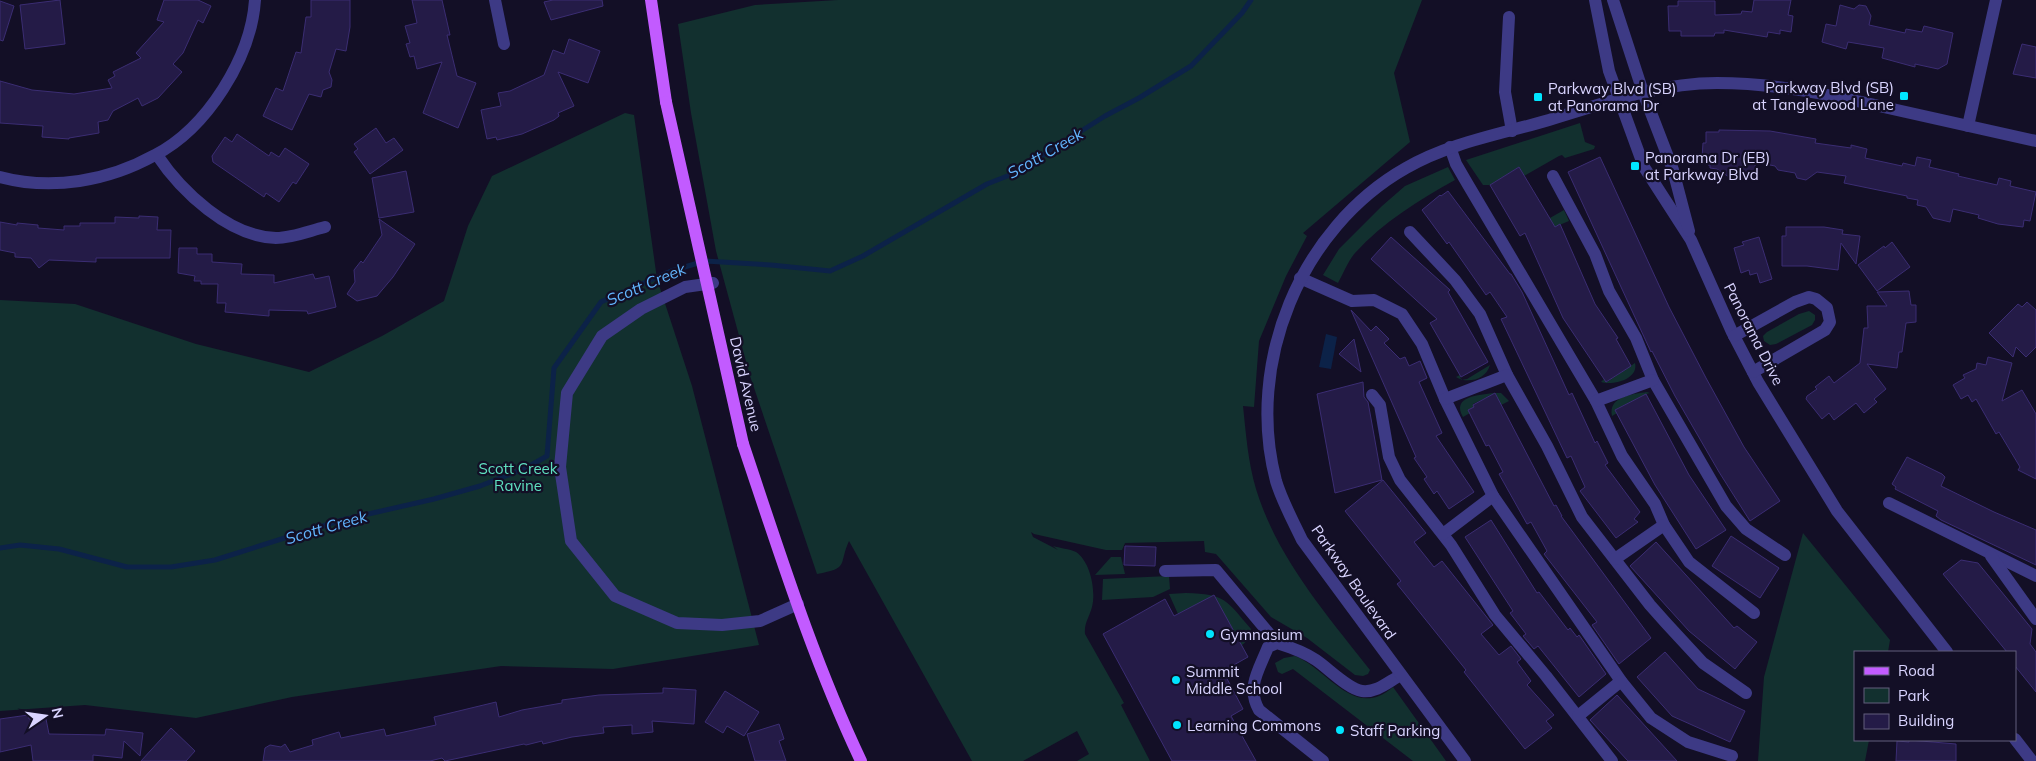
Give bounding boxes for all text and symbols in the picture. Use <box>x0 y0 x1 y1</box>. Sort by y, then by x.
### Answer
place label: Parkway Blvd (SB) at Tanglewood Lane <box>1752 78 1894 114</box>
place label: Parkway Blvd (SB) at Panorama Dr <box>1548 79 1677 115</box>
marker: Parkway Blvd (SB) at Tanglewood Lane <box>1898 90 1910 102</box>
marker: Parkway Blvd (SB) at Panorama Dr <box>1532 91 1544 103</box>
water label: Scott Creek <box>1004 123 1087 183</box>
place label: Panorama Dr (EB) at Parkway Blvd <box>1645 148 1770 184</box>
marker: Panorama Dr (EB) at Parkway Blvd <box>1629 160 1641 172</box>
water label: Scott Creek <box>603 258 689 310</box>
street label: Panorama Drive <box>1720 280 1788 388</box>
street label: David Avenue <box>726 335 766 433</box>
park label: Scott Creek Ravine <box>479 459 558 495</box>
water label: Scott Creek <box>283 506 370 548</box>
street label: Parkway Boulevard <box>1307 521 1401 643</box>
place label: Gymnasium <box>1220 625 1303 644</box>
marker: Gymnasium <box>1204 628 1216 640</box>
legend <box>1854 651 2016 741</box>
text: Road <box>1898 661 1935 680</box>
place label: Summit Middle School <box>1186 662 1282 698</box>
marker: Summit Middle School <box>1170 674 1182 686</box>
text: Park <box>1898 686 1930 705</box>
north arrow <box>20 691 70 741</box>
text: N <box>48 706 68 720</box>
text: Building <box>1898 711 1954 730</box>
place label: Learning Commons <box>1187 716 1321 735</box>
marker: Learning Commons <box>1171 719 1183 731</box>
place label: Staff Parking <box>1350 721 1440 740</box>
marker: Staff Parking <box>1334 724 1346 736</box>

